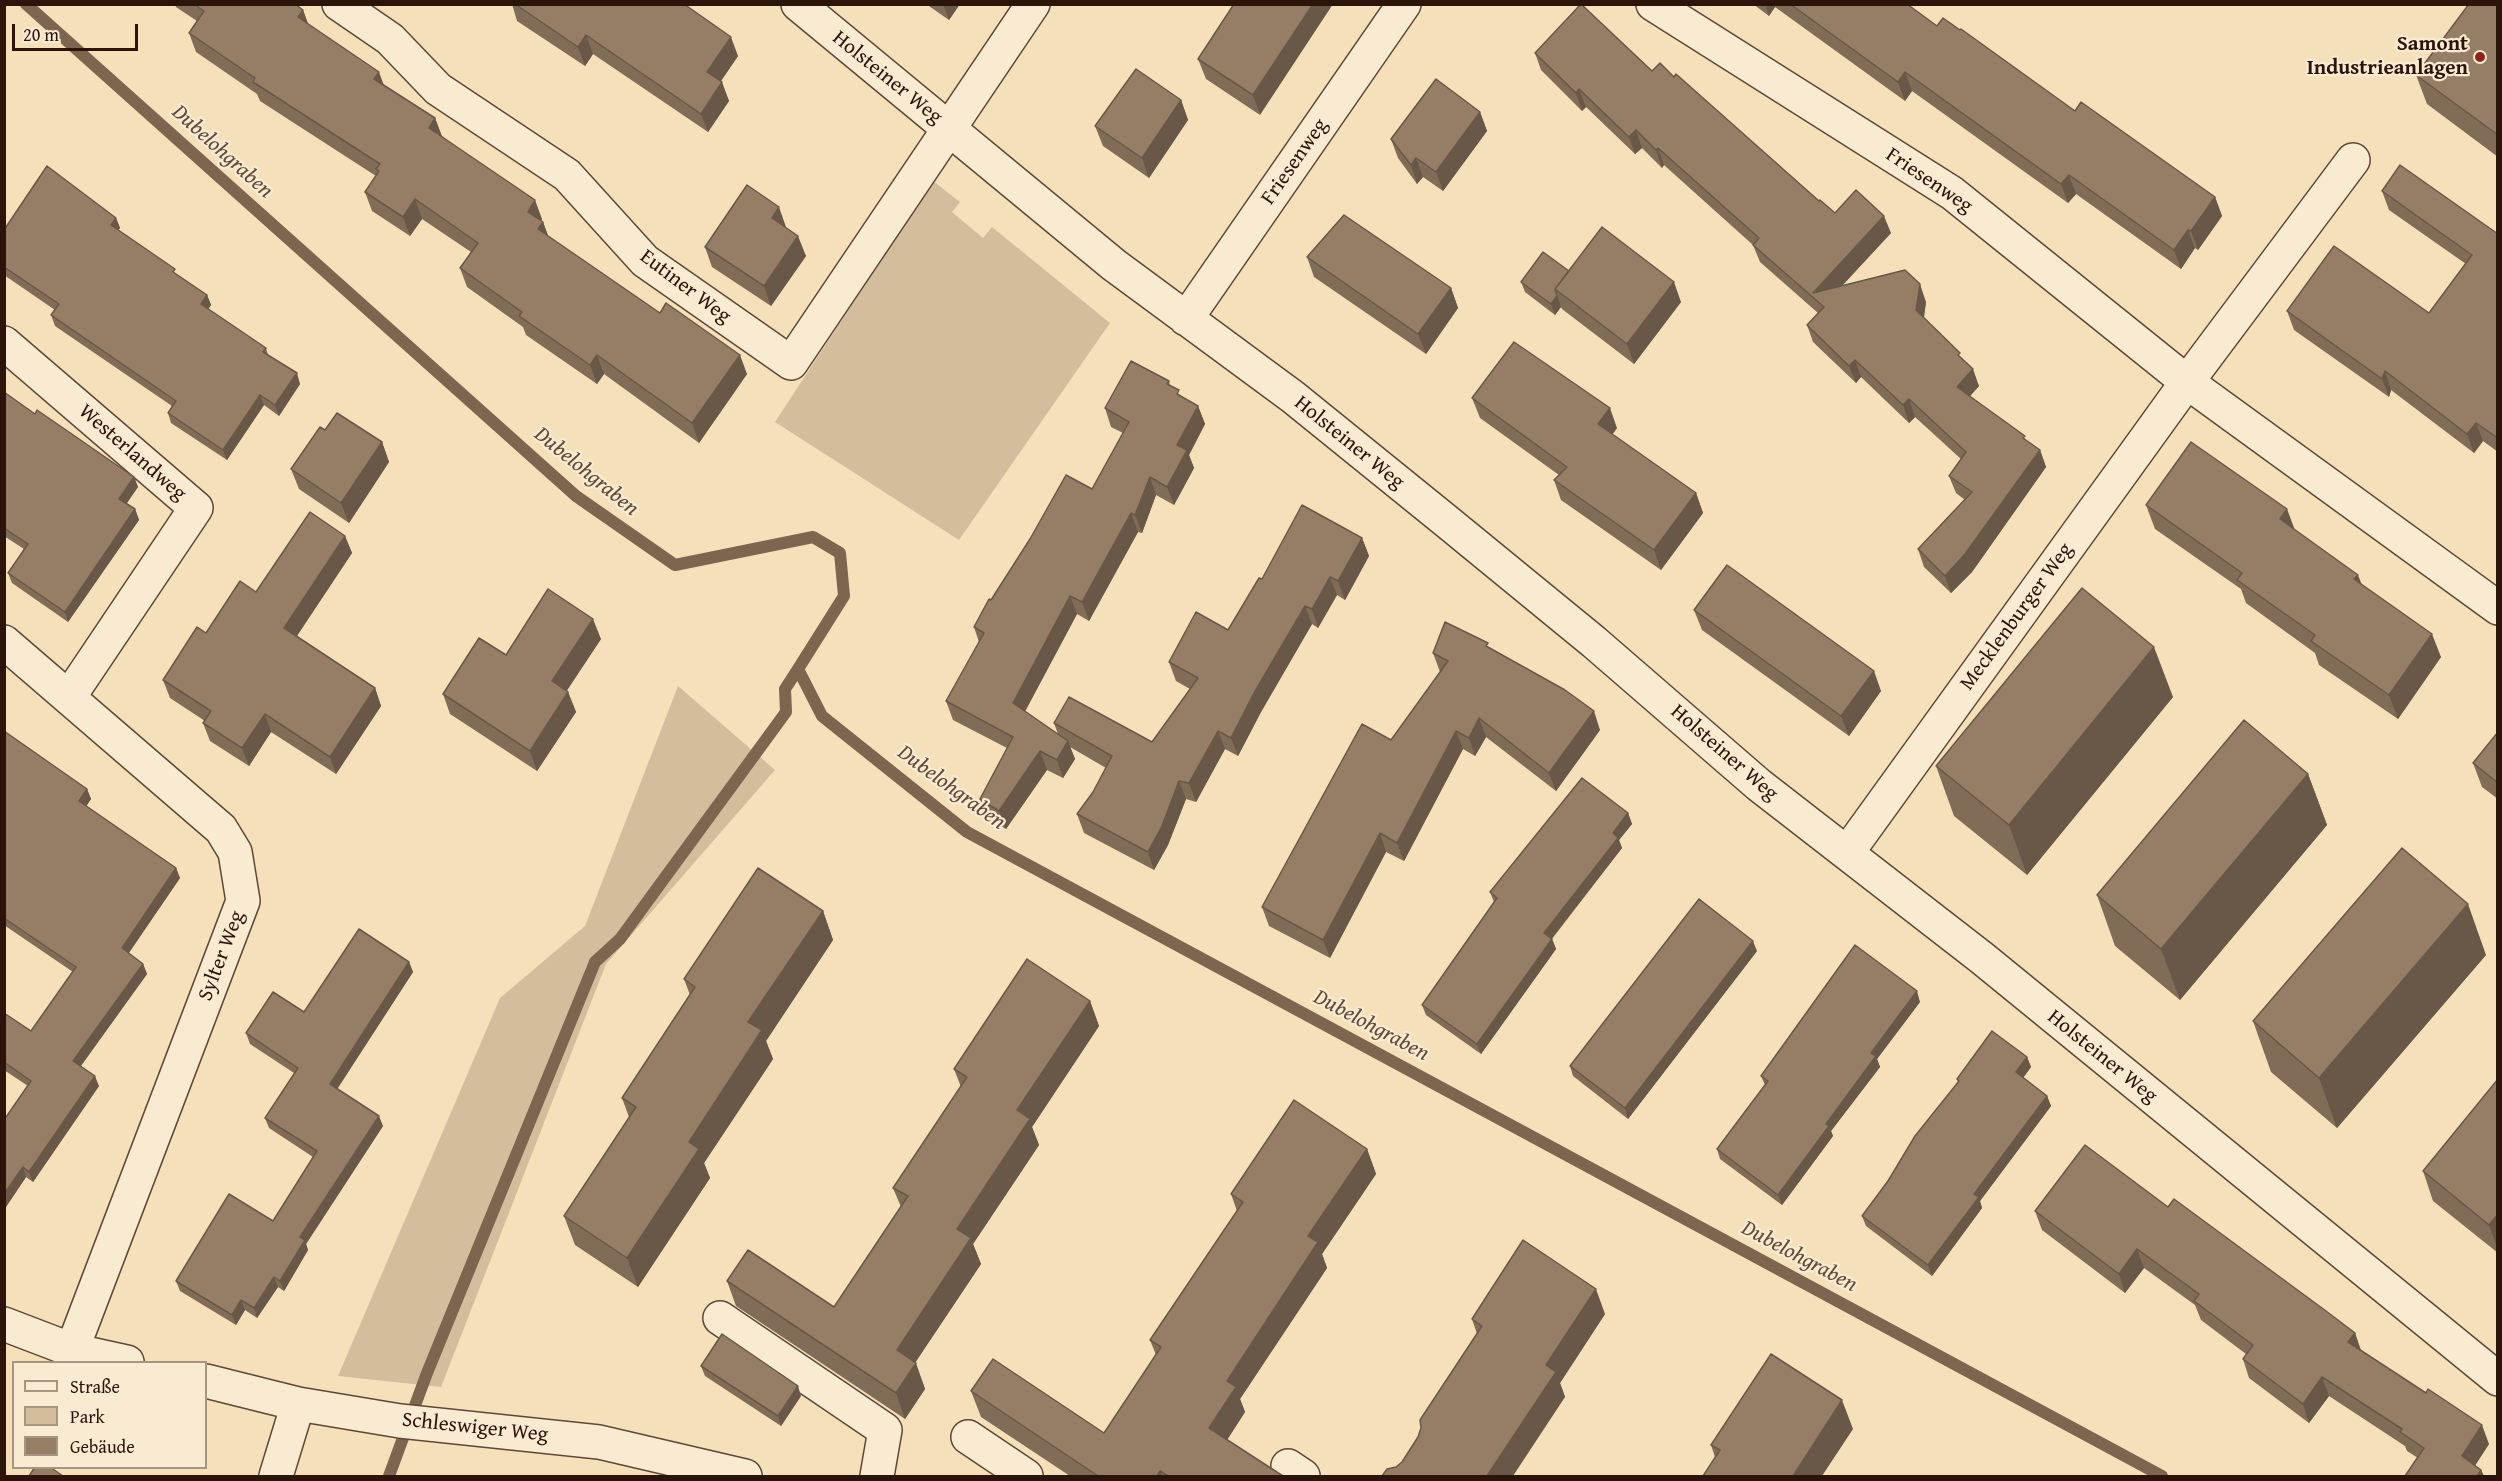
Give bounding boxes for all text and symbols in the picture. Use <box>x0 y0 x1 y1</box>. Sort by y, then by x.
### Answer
scale bar <box>15 12 141 50</box>
text: 20 m <box>23 21 59 48</box>
street label: Holsteiner Weg <box>827 26 947 130</box>
place label: Samont Industrieanlagen <box>2307 32 2468 82</box>
marker: Samont Industrieanlagen <box>2473 50 2487 64</box>
water label: Dubelohgraben <box>166 100 278 204</box>
street label: Friesenweg <box>1256 114 1334 210</box>
street label: Friesenweg <box>1881 143 1977 219</box>
street label: Eutiner Weg <box>634 245 736 329</box>
street label: Holsteiner Weg <box>1289 391 1409 495</box>
street label: Westerlandweg <box>73 399 191 507</box>
water label: Dubelohgraben <box>528 422 644 522</box>
street label: Mecklenburger Weg <box>1955 538 2079 696</box>
street label: Holsteiner Weg <box>1665 699 1783 807</box>
water label: Dubelohgraben <box>892 740 1010 836</box>
street label: Sylter Weg <box>193 907 251 1005</box>
water label: Dubelohgraben <box>1309 985 1433 1067</box>
street label: Holsteiner Weg <box>2042 1005 2162 1109</box>
water label: Dubelohgraben <box>1737 1216 1861 1298</box>
legend <box>12 1361 207 1469</box>
text: Straße <box>70 1373 120 1400</box>
text: Park <box>70 1403 105 1430</box>
street label: Schleswiger Weg <box>401 1408 549 1448</box>
text: Gebäude <box>70 1433 135 1460</box>

